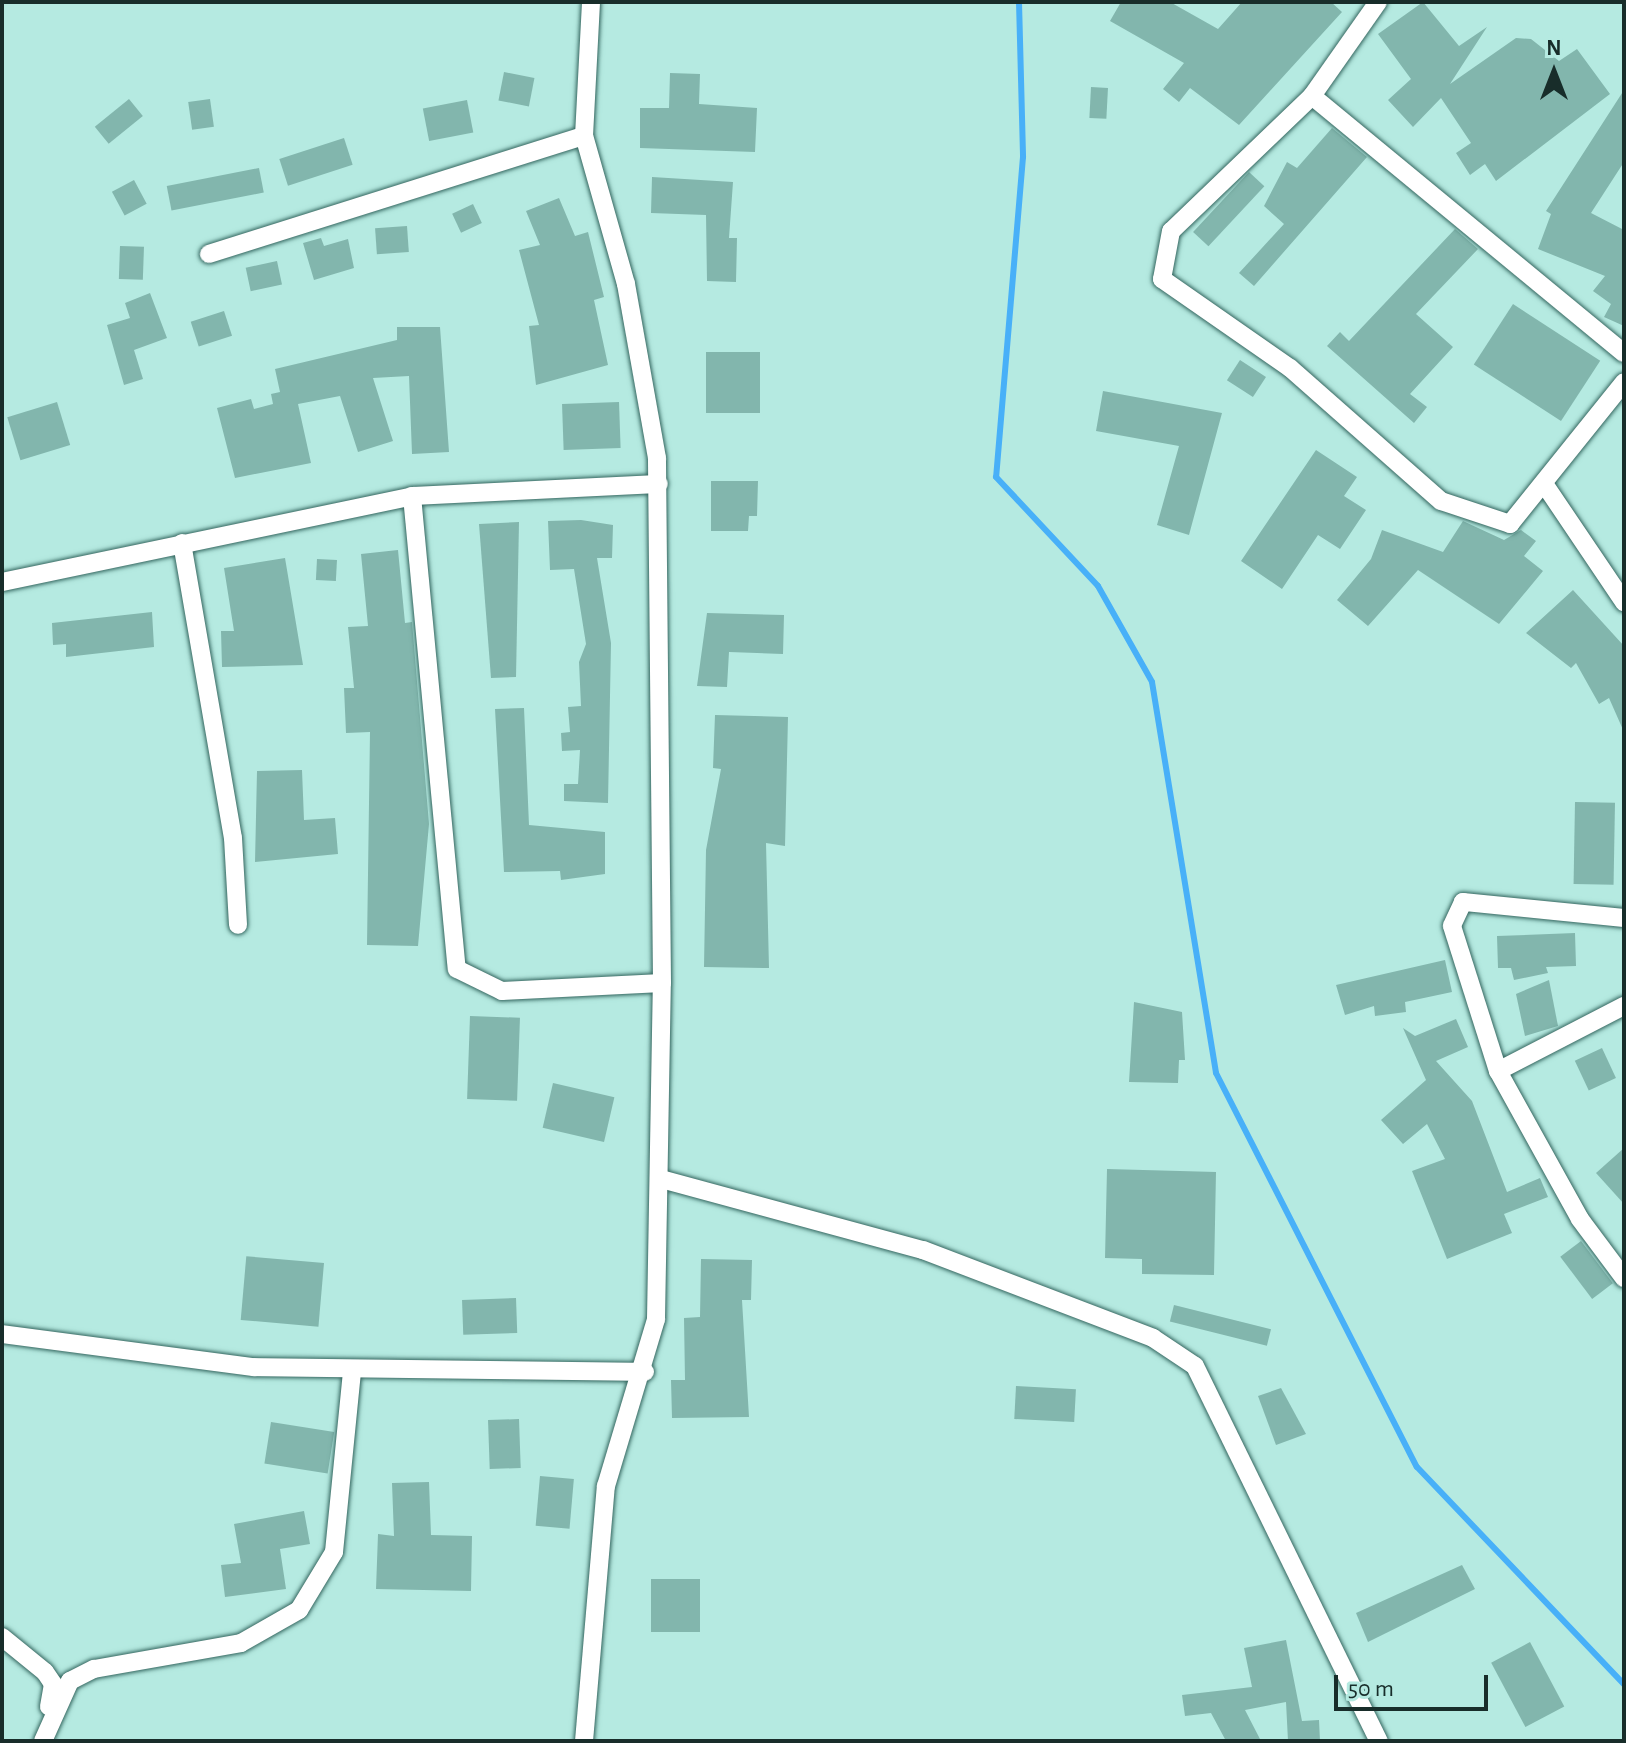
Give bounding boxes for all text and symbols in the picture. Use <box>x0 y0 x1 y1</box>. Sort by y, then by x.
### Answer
north arrow <box>1514 32 1594 112</box>
text: N <box>1546 37 1562 59</box>
scale bar <box>1338 1659 1492 1709</box>
text: 50 m <box>1348 1677 1394 1701</box>

